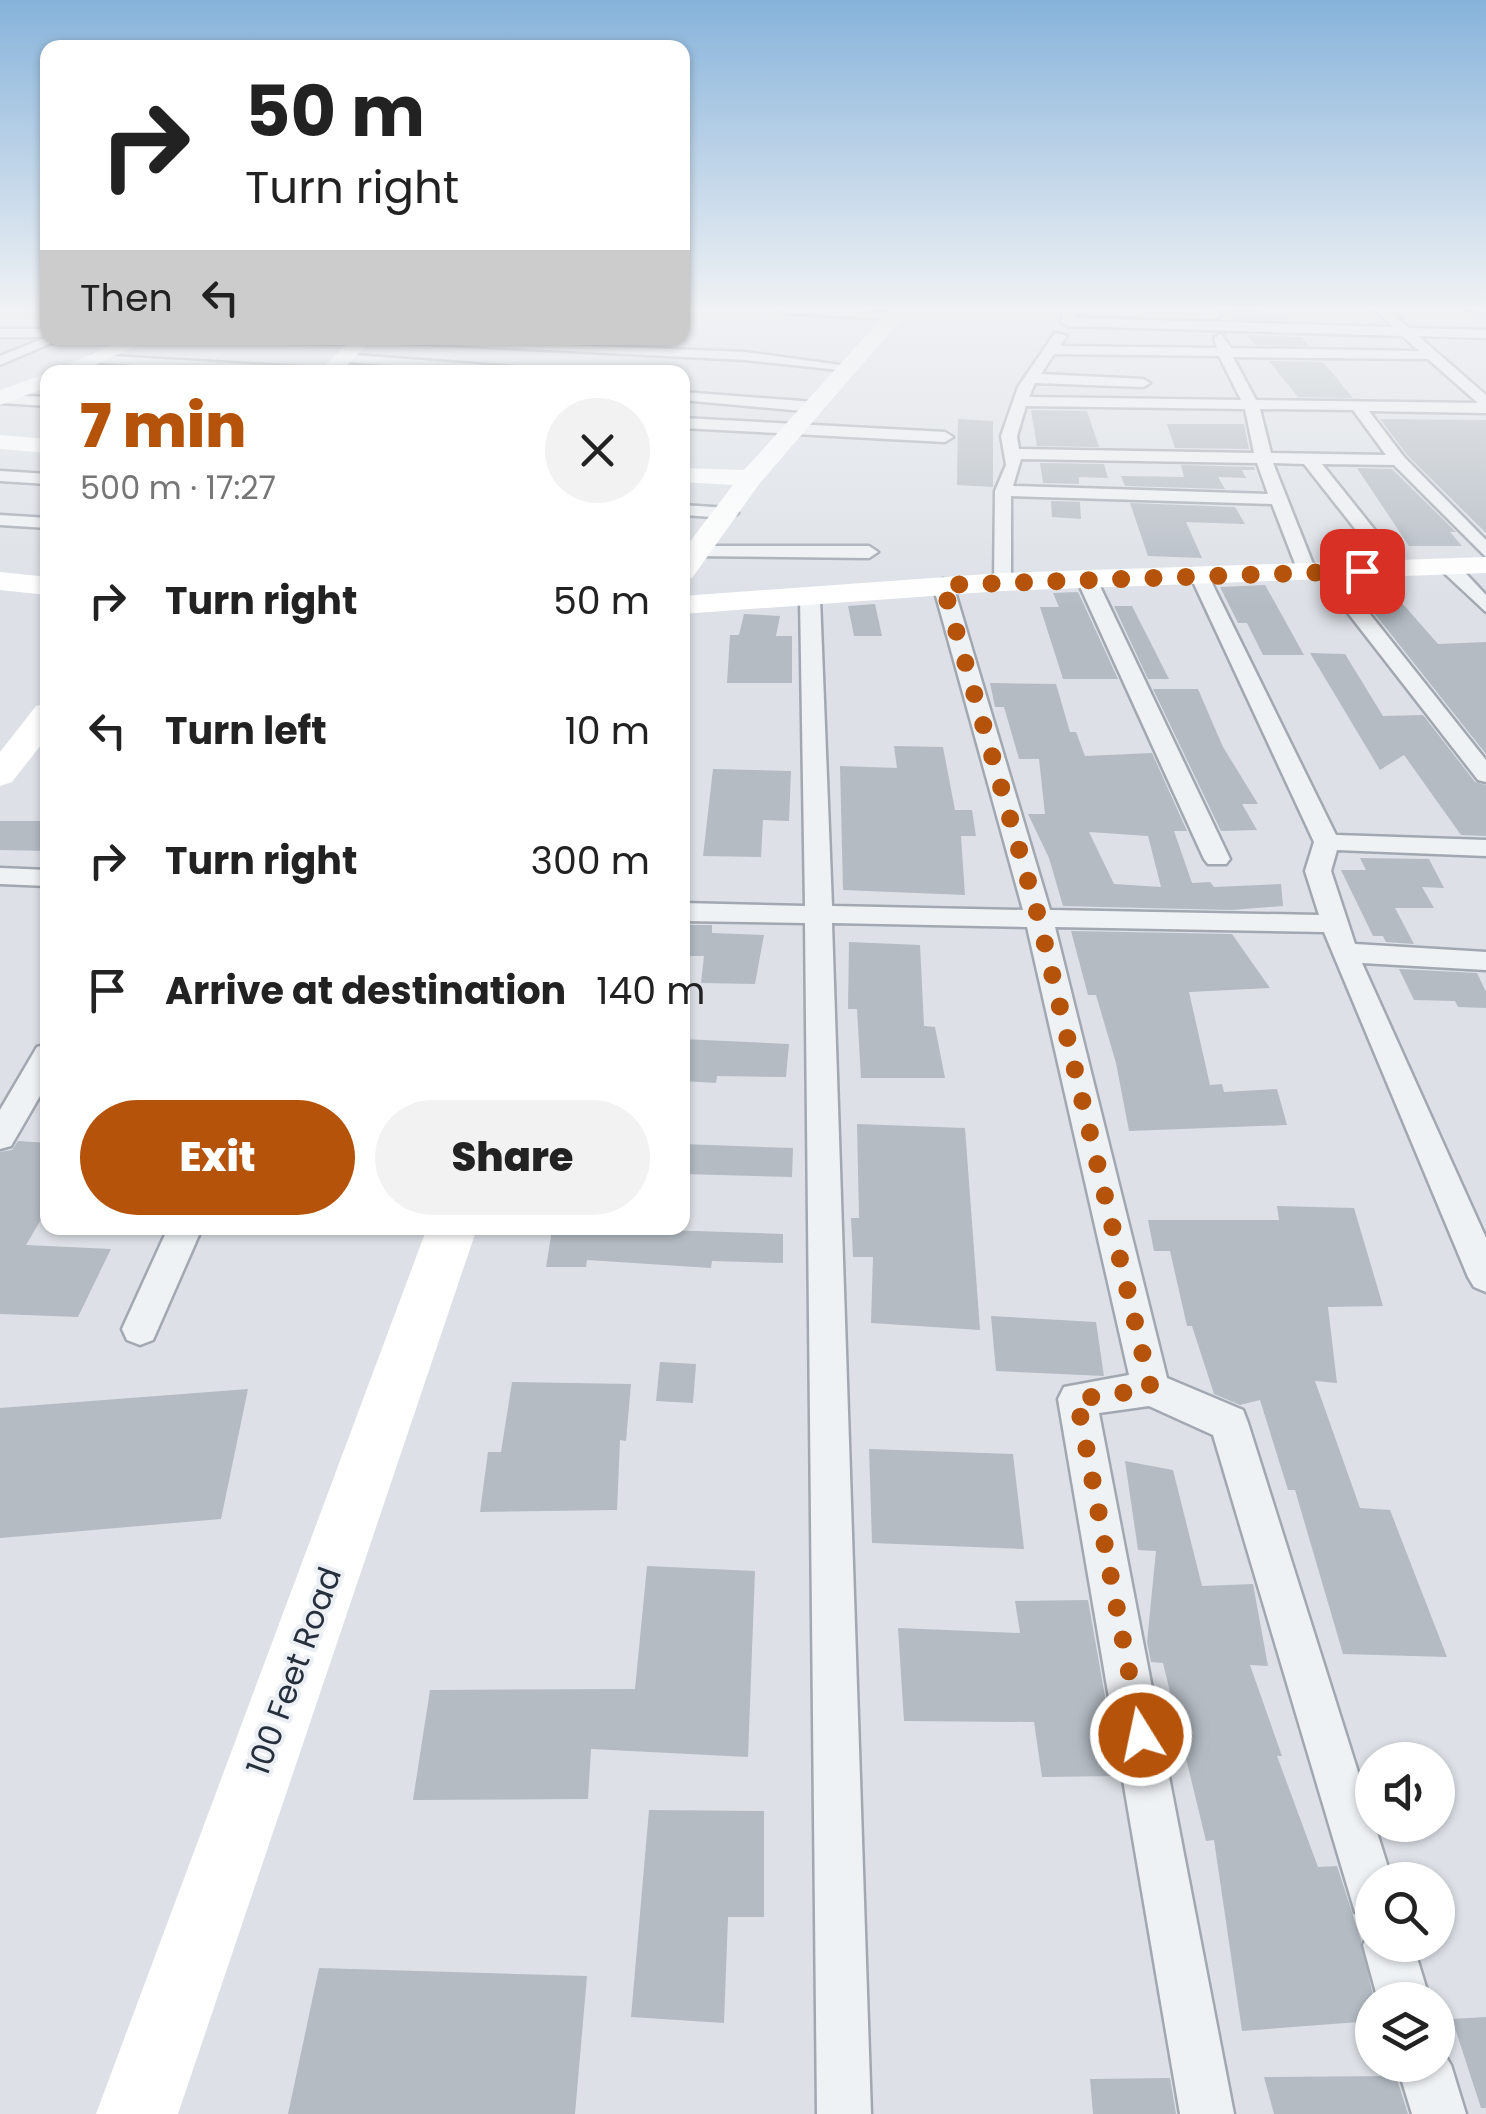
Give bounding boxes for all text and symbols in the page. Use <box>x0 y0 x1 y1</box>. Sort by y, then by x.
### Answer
text: 50 m <box>245 62 425 161</box>
icon: right <box>80 80 210 210</box>
text: Turn right <box>245 156 459 219</box>
icon: left <box>193 270 248 325</box>
text: Then <box>80 271 173 324</box>
text: 7 min <box>80 384 247 468</box>
button: close <box>545 398 650 503</box>
text: 500 m · 17:27 <box>80 465 276 510</box>
pin <box>1320 529 1405 614</box>
icon: arrive <box>1335 544 1390 599</box>
icon: right <box>80 573 135 628</box>
text: Turn right <box>165 574 357 627</box>
text: 50 m <box>553 574 650 627</box>
icon: left <box>80 703 135 758</box>
text: Turn left <box>165 704 327 757</box>
text: 10 m <box>565 704 650 757</box>
icon: right <box>80 833 135 888</box>
text: Turn right <box>165 834 357 887</box>
text: 300 m <box>531 834 650 887</box>
icon: arrive <box>80 963 135 1018</box>
text: Arrive at destination <box>165 964 566 1017</box>
text: 140 m <box>596 964 705 1017</box>
button: Exit <box>80 1100 355 1215</box>
button: Share <box>375 1100 650 1215</box>
street label: 100 Feet Road <box>235 1561 352 1781</box>
position arrow <box>1089 1683 1193 1787</box>
map controls <box>1355 1742 1455 2082</box>
button: sound <box>1355 1742 1455 1842</box>
button: search <box>1355 1862 1455 1962</box>
button: layers <box>1355 1982 1455 2082</box>

